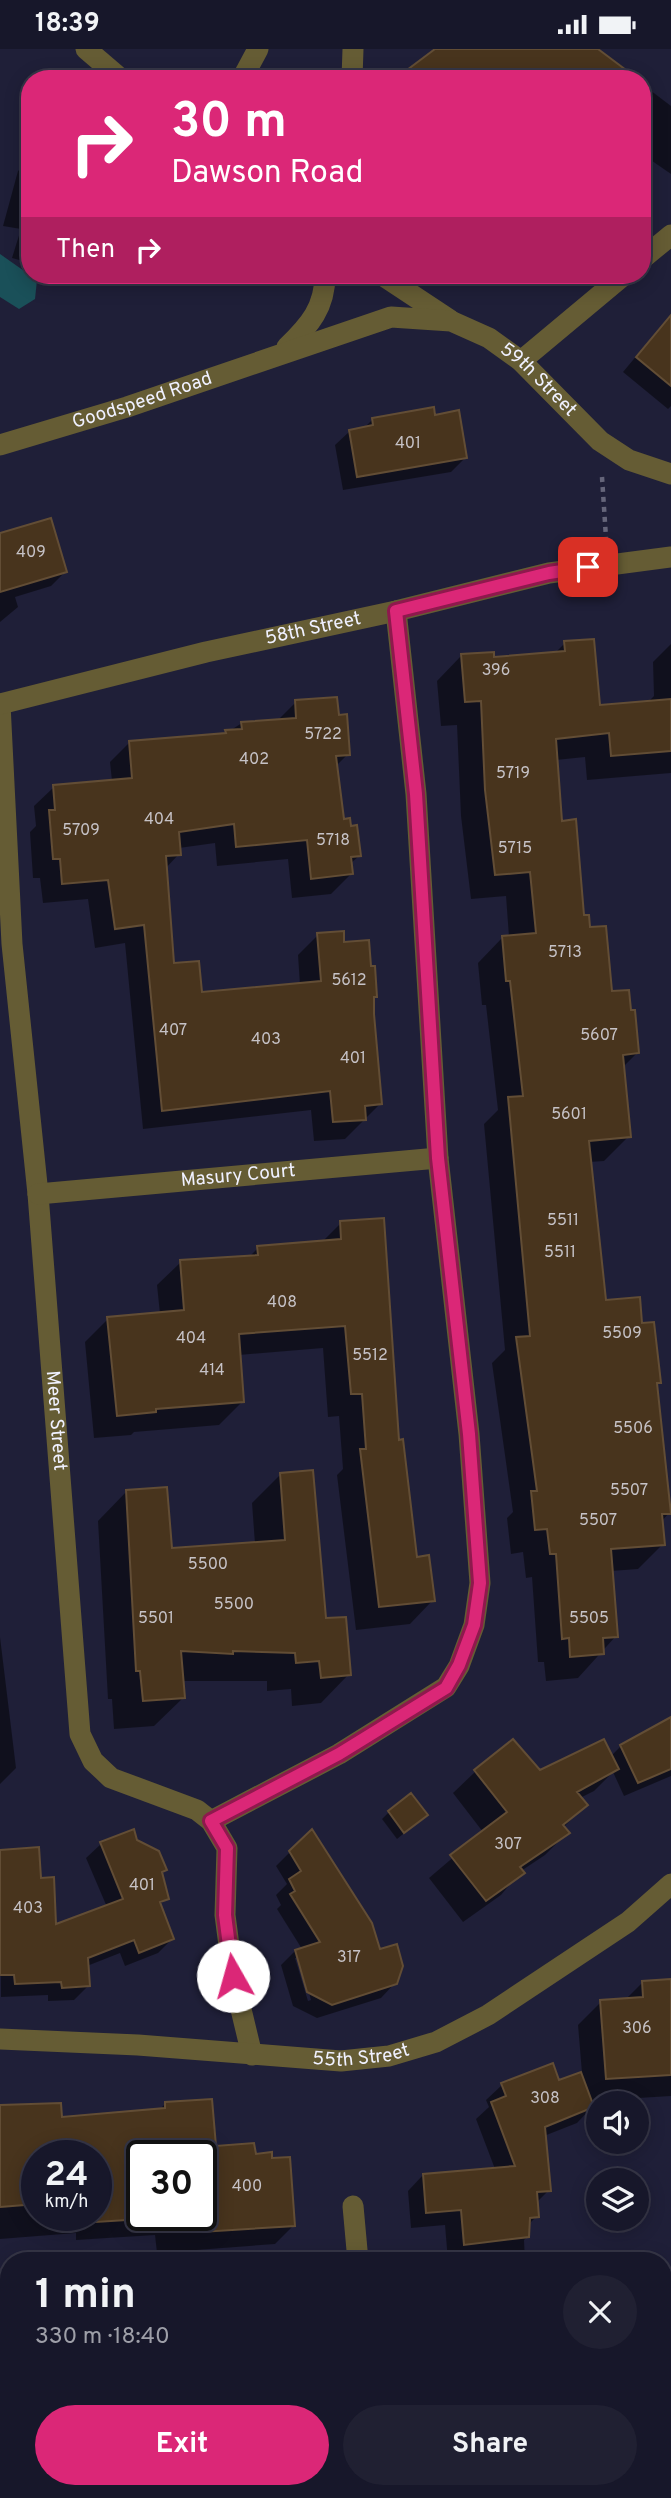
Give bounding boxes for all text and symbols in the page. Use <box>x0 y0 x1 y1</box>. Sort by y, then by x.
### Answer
text: 18:39 <box>35 8 100 41</box>
text: 30 m <box>171 93 287 155</box>
icon: right <box>56 98 147 189</box>
text: Dawson Road <box>171 154 363 194</box>
icon: right <box>129 231 167 269</box>
text: Then <box>56 234 115 267</box>
street label: 59th Street <box>495 338 582 422</box>
street label: Goodspeed Road <box>69 367 215 435</box>
house number: 401 <box>395 434 421 454</box>
pin <box>558 537 618 597</box>
house number: 409 <box>16 543 46 563</box>
icon: arrive <box>569 548 607 586</box>
street label: 58th Street <box>263 607 363 651</box>
house number: 396 <box>482 661 510 681</box>
house number: 5722 <box>304 725 342 745</box>
house number: 402 <box>239 750 269 770</box>
house number: 5719 <box>496 764 530 784</box>
house number: 404 <box>144 810 174 830</box>
house number: 5709 <box>62 821 100 841</box>
house number: 5718 <box>316 831 350 851</box>
house number: 5715 <box>498 839 532 859</box>
house number: 5713 <box>548 943 582 963</box>
house number: 5612 <box>331 971 367 991</box>
house number: 407 <box>159 1021 187 1041</box>
house number: 5607 <box>580 1026 618 1046</box>
house number: 403 <box>251 1030 281 1050</box>
house number: 401 <box>340 1049 366 1069</box>
house number: 5601 <box>551 1105 587 1125</box>
street label: Masury Court <box>180 1159 297 1193</box>
house number: 5511 <box>547 1211 579 1231</box>
house number: 5511 <box>544 1243 576 1263</box>
house number: 408 <box>267 1293 297 1313</box>
house number: 5509 <box>602 1324 642 1344</box>
house number: 404 <box>176 1329 206 1349</box>
house number: 5512 <box>352 1346 388 1366</box>
house number: 414 <box>199 1361 225 1381</box>
street label: Meer Street <box>40 1370 71 1472</box>
house number: 5506 <box>613 1419 653 1439</box>
house number: 5507 <box>610 1481 648 1501</box>
house number: 5507 <box>579 1511 617 1531</box>
house number: 5500 <box>188 1555 228 1575</box>
house number: 5500 <box>214 1595 254 1615</box>
house number: 5501 <box>138 1609 174 1629</box>
house number: 5505 <box>569 1609 609 1629</box>
house number: 307 <box>494 1835 522 1855</box>
house number: 401 <box>129 1876 155 1896</box>
house number: 403 <box>13 1899 43 1919</box>
position arrow <box>196 1939 270 2013</box>
house number: 317 <box>337 1948 361 1968</box>
house number: 306 <box>622 2019 652 2039</box>
street label: 55th Street <box>311 2039 413 2073</box>
house number: 308 <box>530 2089 560 2109</box>
map controls <box>586 2091 649 2231</box>
button: sound <box>586 2091 649 2154</box>
speed limit sign: 30 <box>126 2140 217 2231</box>
text: 24 <box>45 2154 88 2198</box>
button: layers <box>586 2168 649 2231</box>
house number: 400 <box>232 2177 262 2197</box>
text: km/h <box>45 2191 88 2214</box>
text: 1 min <box>35 2270 136 2323</box>
button: close <box>563 2275 637 2349</box>
text: 330 m · 18:40 <box>35 2323 170 2352</box>
button: Exit <box>35 2405 329 2485</box>
button: Share <box>343 2405 637 2485</box>

